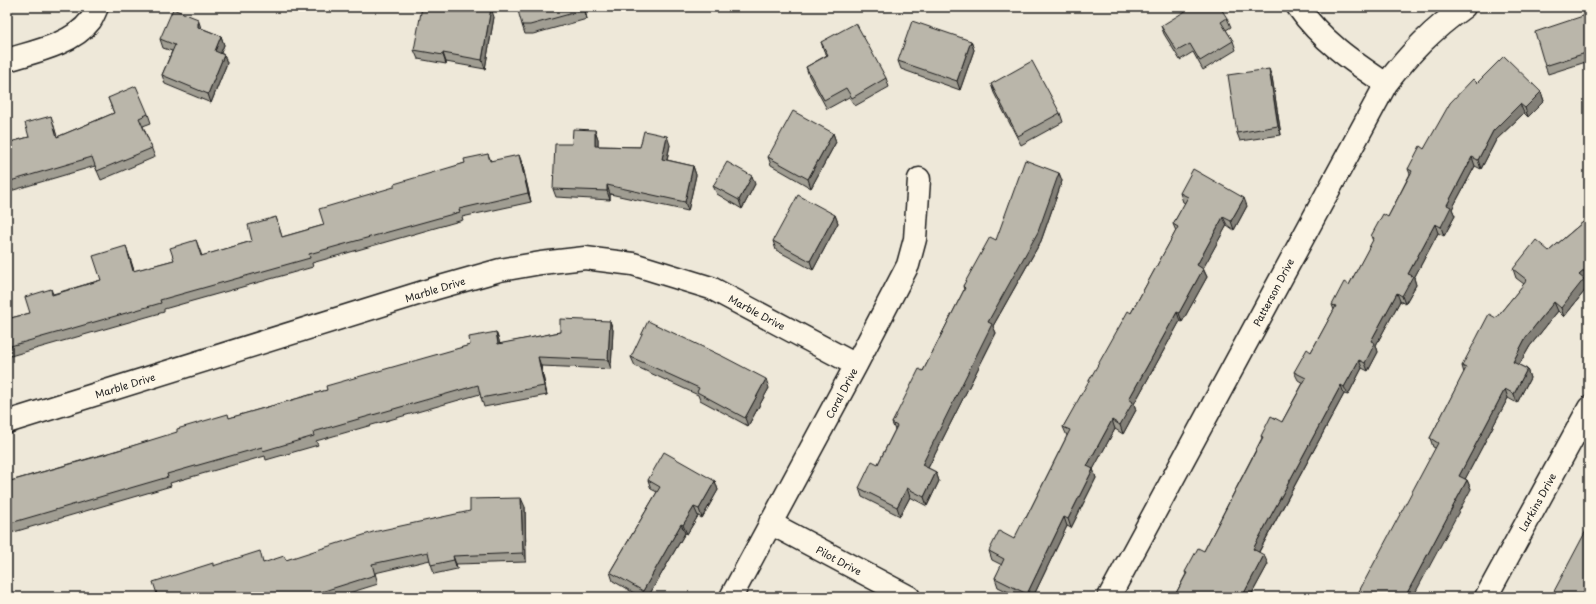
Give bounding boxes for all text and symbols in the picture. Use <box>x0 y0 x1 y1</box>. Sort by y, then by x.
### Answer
street label: Patterson Drive <box>1249 255 1297 329</box>
street label: Marble Drive <box>403 273 467 305</box>
street label: Marble Drive <box>726 291 788 333</box>
street label: Coral Drive <box>821 365 861 421</box>
street label: Marble Drive <box>93 369 157 401</box>
street label: Larkins Drive <box>1515 470 1559 534</box>
street label: Pilot Drive <box>814 542 864 578</box>

